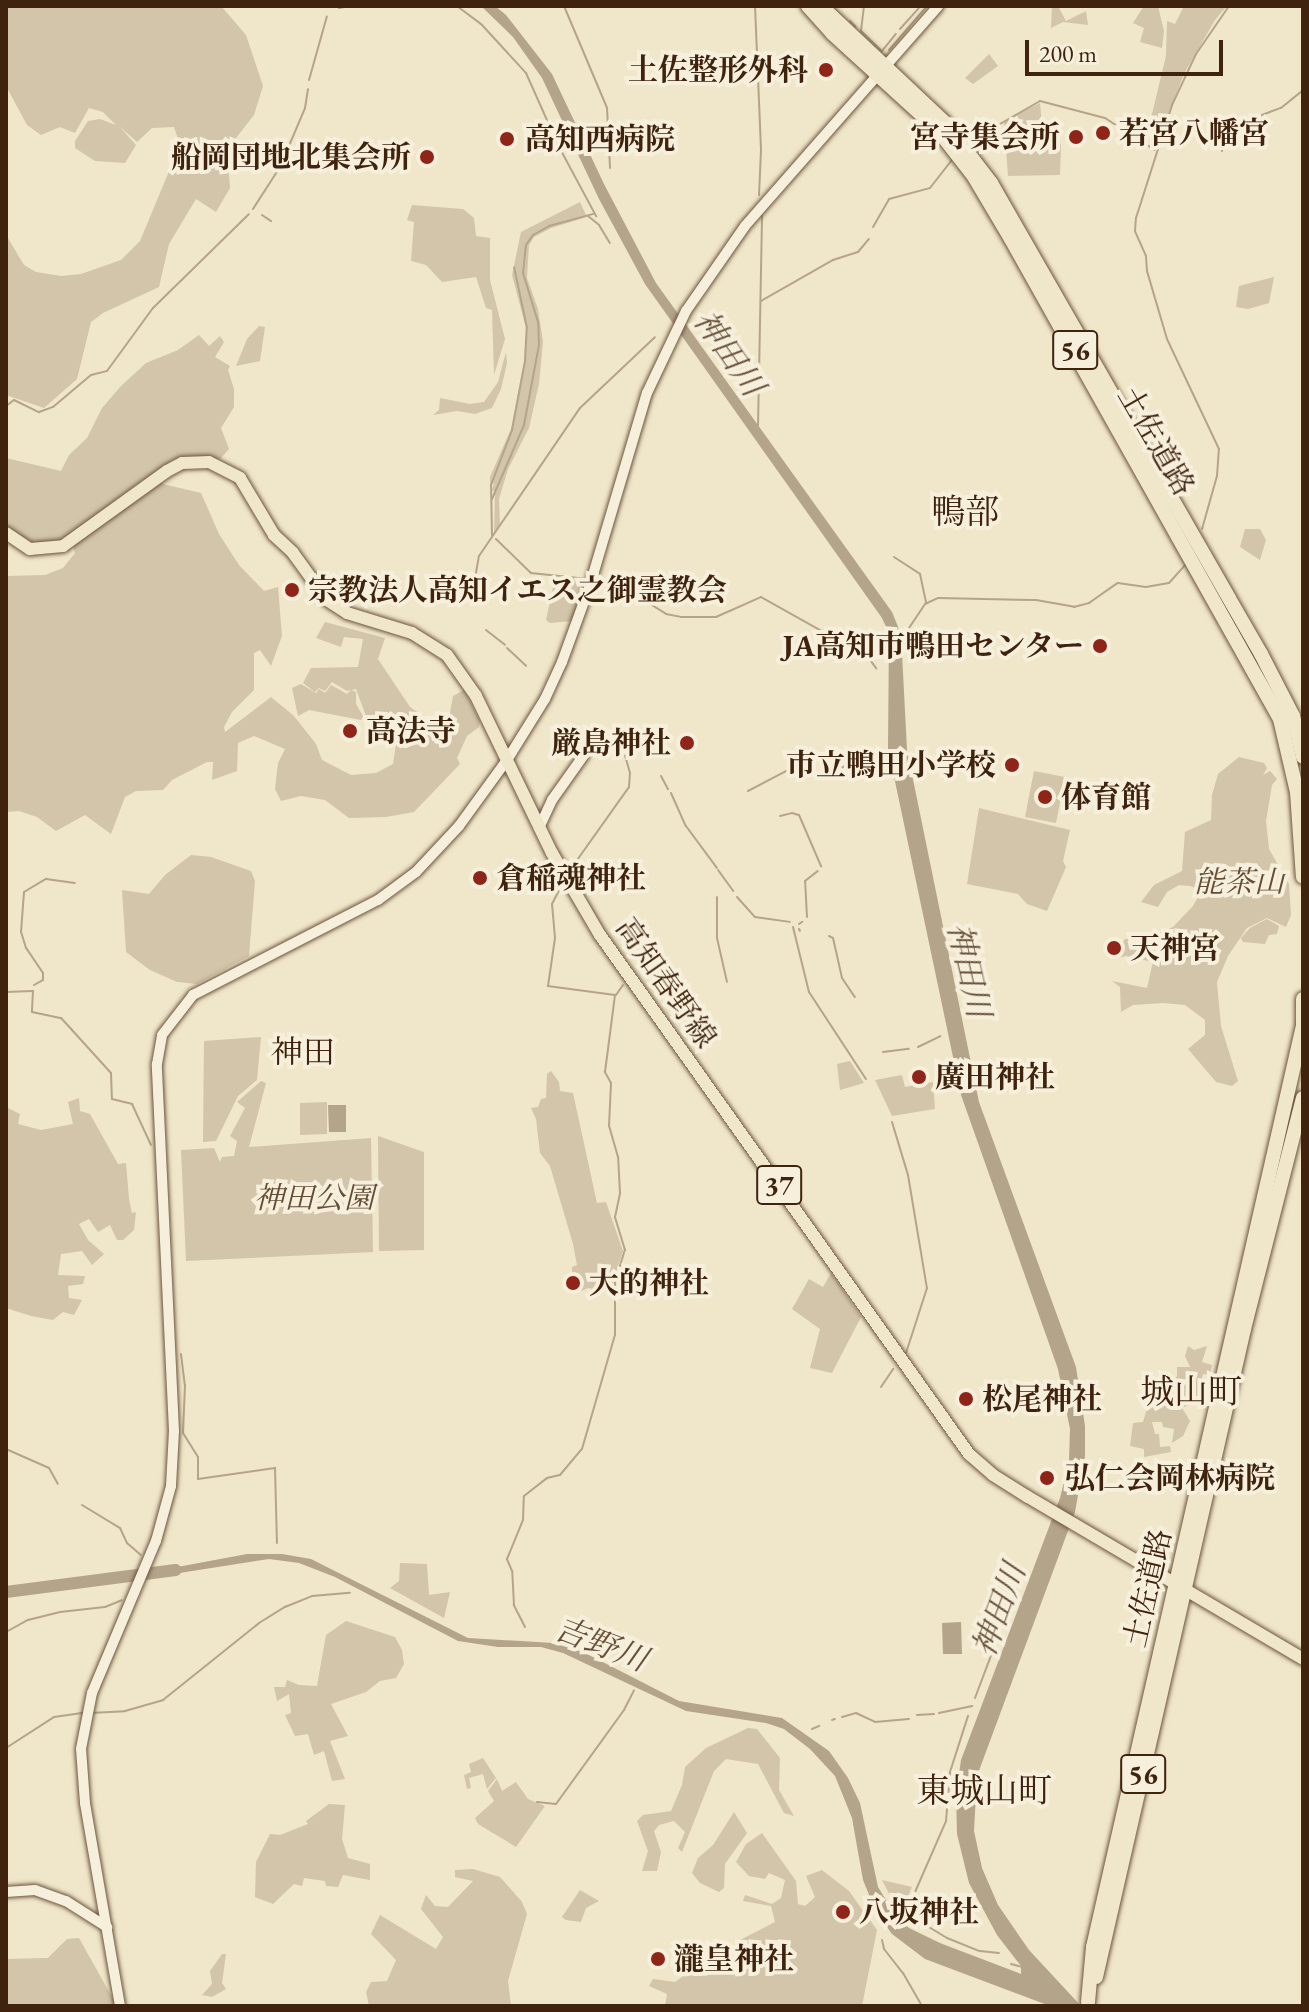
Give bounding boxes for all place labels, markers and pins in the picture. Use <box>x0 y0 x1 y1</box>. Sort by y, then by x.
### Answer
place label: 土佐整形外科 <box>628 52 808 88</box>
marker: 土佐整形外科 <box>815 59 837 81</box>
place label: 若宮八幡宮 <box>1119 115 1269 151</box>
place label: 宮寺集会所 <box>910 119 1060 155</box>
place label: 高知西病院 <box>525 121 675 157</box>
marker: 若宮八幡宮 <box>1094 124 1112 142</box>
marker: 高知西病院 <box>496 128 518 150</box>
marker: 宮寺集会所 <box>1067 128 1085 146</box>
place label: 船岡団地北集会所 <box>171 139 411 175</box>
marker: 船岡団地北集会所 <box>418 148 436 166</box>
place label: 宗教法人高知イエス之御霊教会 <box>308 572 728 608</box>
marker: 宗教法人高知イエス之御霊教会 <box>283 581 301 599</box>
place label: JA高知市鴨田センター <box>781 628 1084 664</box>
marker: JA高知市鴨田センター <box>1091 637 1109 655</box>
place label: 高法寺 <box>366 713 456 749</box>
marker: 高法寺 <box>341 722 359 740</box>
place label: 厳島神社 <box>551 725 671 761</box>
marker: 厳島神社 <box>678 734 696 752</box>
place label: 市立鴨田小学校 <box>786 747 996 783</box>
marker: 市立鴨田小学校 <box>1003 756 1021 774</box>
place label: 体育館 <box>1061 779 1151 815</box>
marker: 体育館 <box>1036 788 1054 806</box>
place label: 倉稲魂神社 <box>496 860 646 896</box>
marker: 倉稲魂神社 <box>471 869 489 887</box>
place label: 天神宮 <box>1130 930 1220 966</box>
marker: 天神宮 <box>1105 939 1123 957</box>
place label: 廣田神社 <box>935 1059 1055 1095</box>
marker: 廣田神社 <box>910 1068 928 1086</box>
place label: 大的神社 <box>589 1265 709 1301</box>
marker: 大的神社 <box>564 1274 582 1292</box>
place label: 松尾神社 <box>982 1381 1102 1417</box>
marker: 松尾神社 <box>957 1390 975 1408</box>
place label: 弘仁会岡林病院 <box>1065 1460 1275 1496</box>
marker: 弘仁会岡林病院 <box>1036 1467 1058 1489</box>
place label: 八坂神社 <box>859 1894 979 1930</box>
marker: 八坂神社 <box>834 1903 852 1921</box>
place label: 瀧皇神社 <box>674 1941 794 1977</box>
marker: 瀧皇神社 <box>649 1950 667 1968</box>

